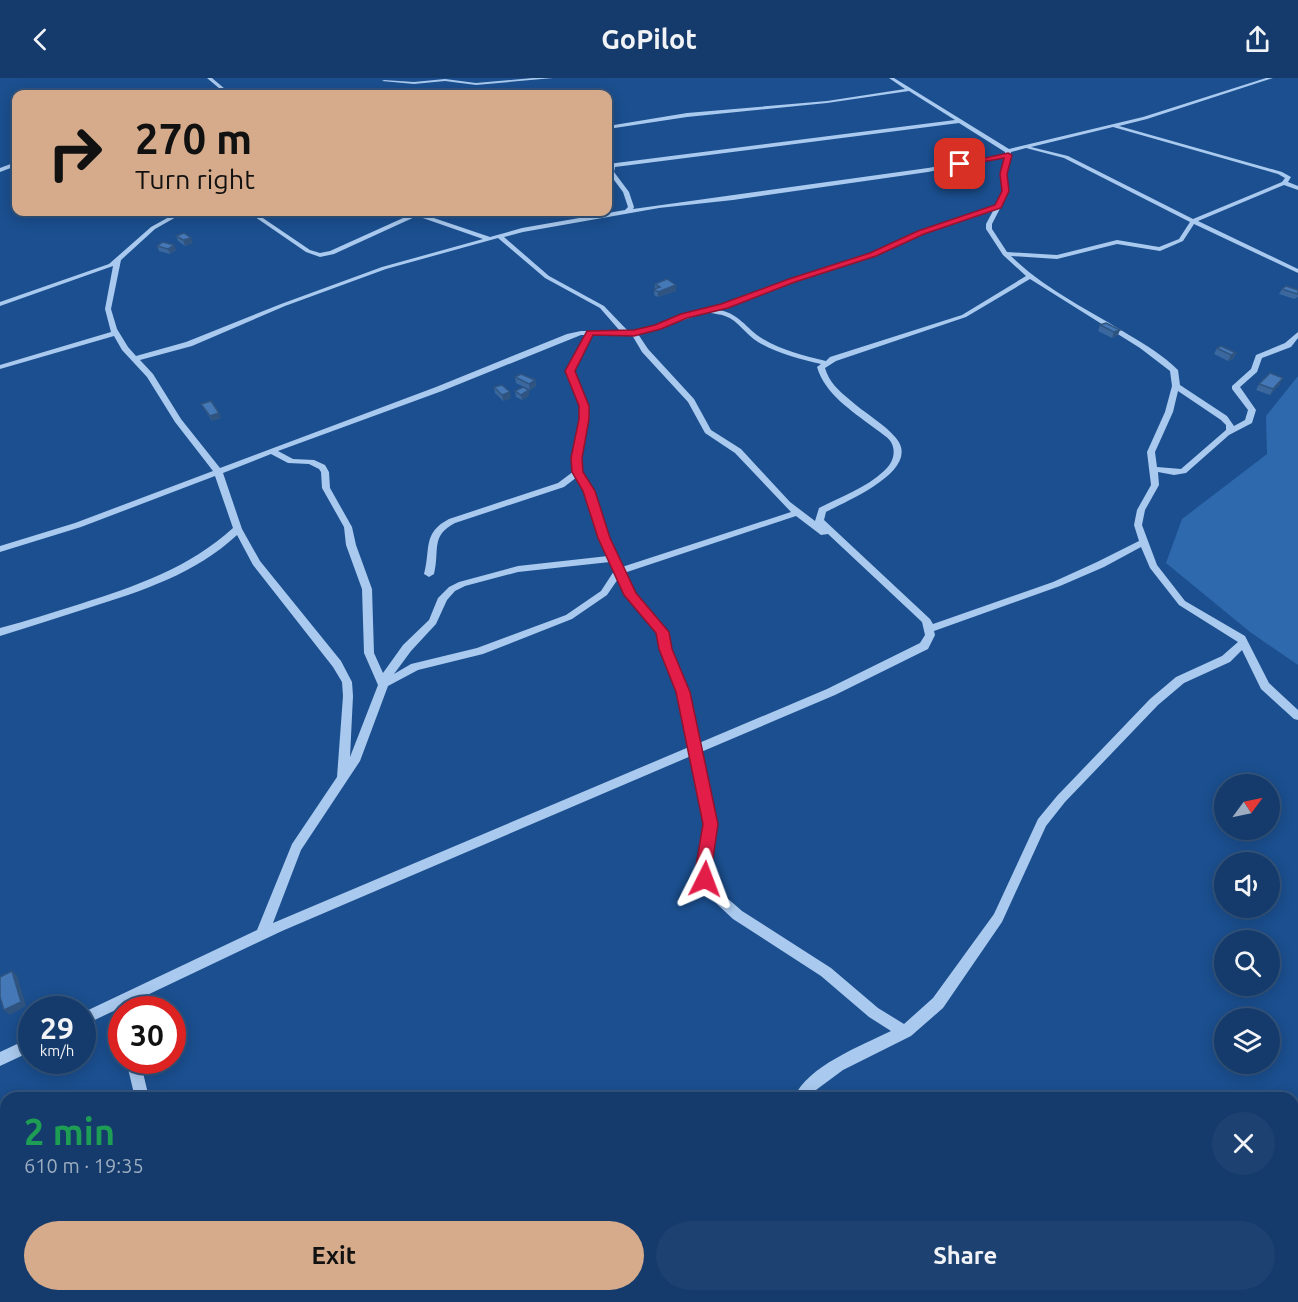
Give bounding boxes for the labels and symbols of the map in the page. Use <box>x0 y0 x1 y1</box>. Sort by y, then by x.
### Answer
pin <box>934 138 985 189</box>
north arrow <box>1214 774 1280 840</box>
position arrow <box>673 847 737 911</box>
speed limit sign: 30 <box>108 996 186 1074</box>

